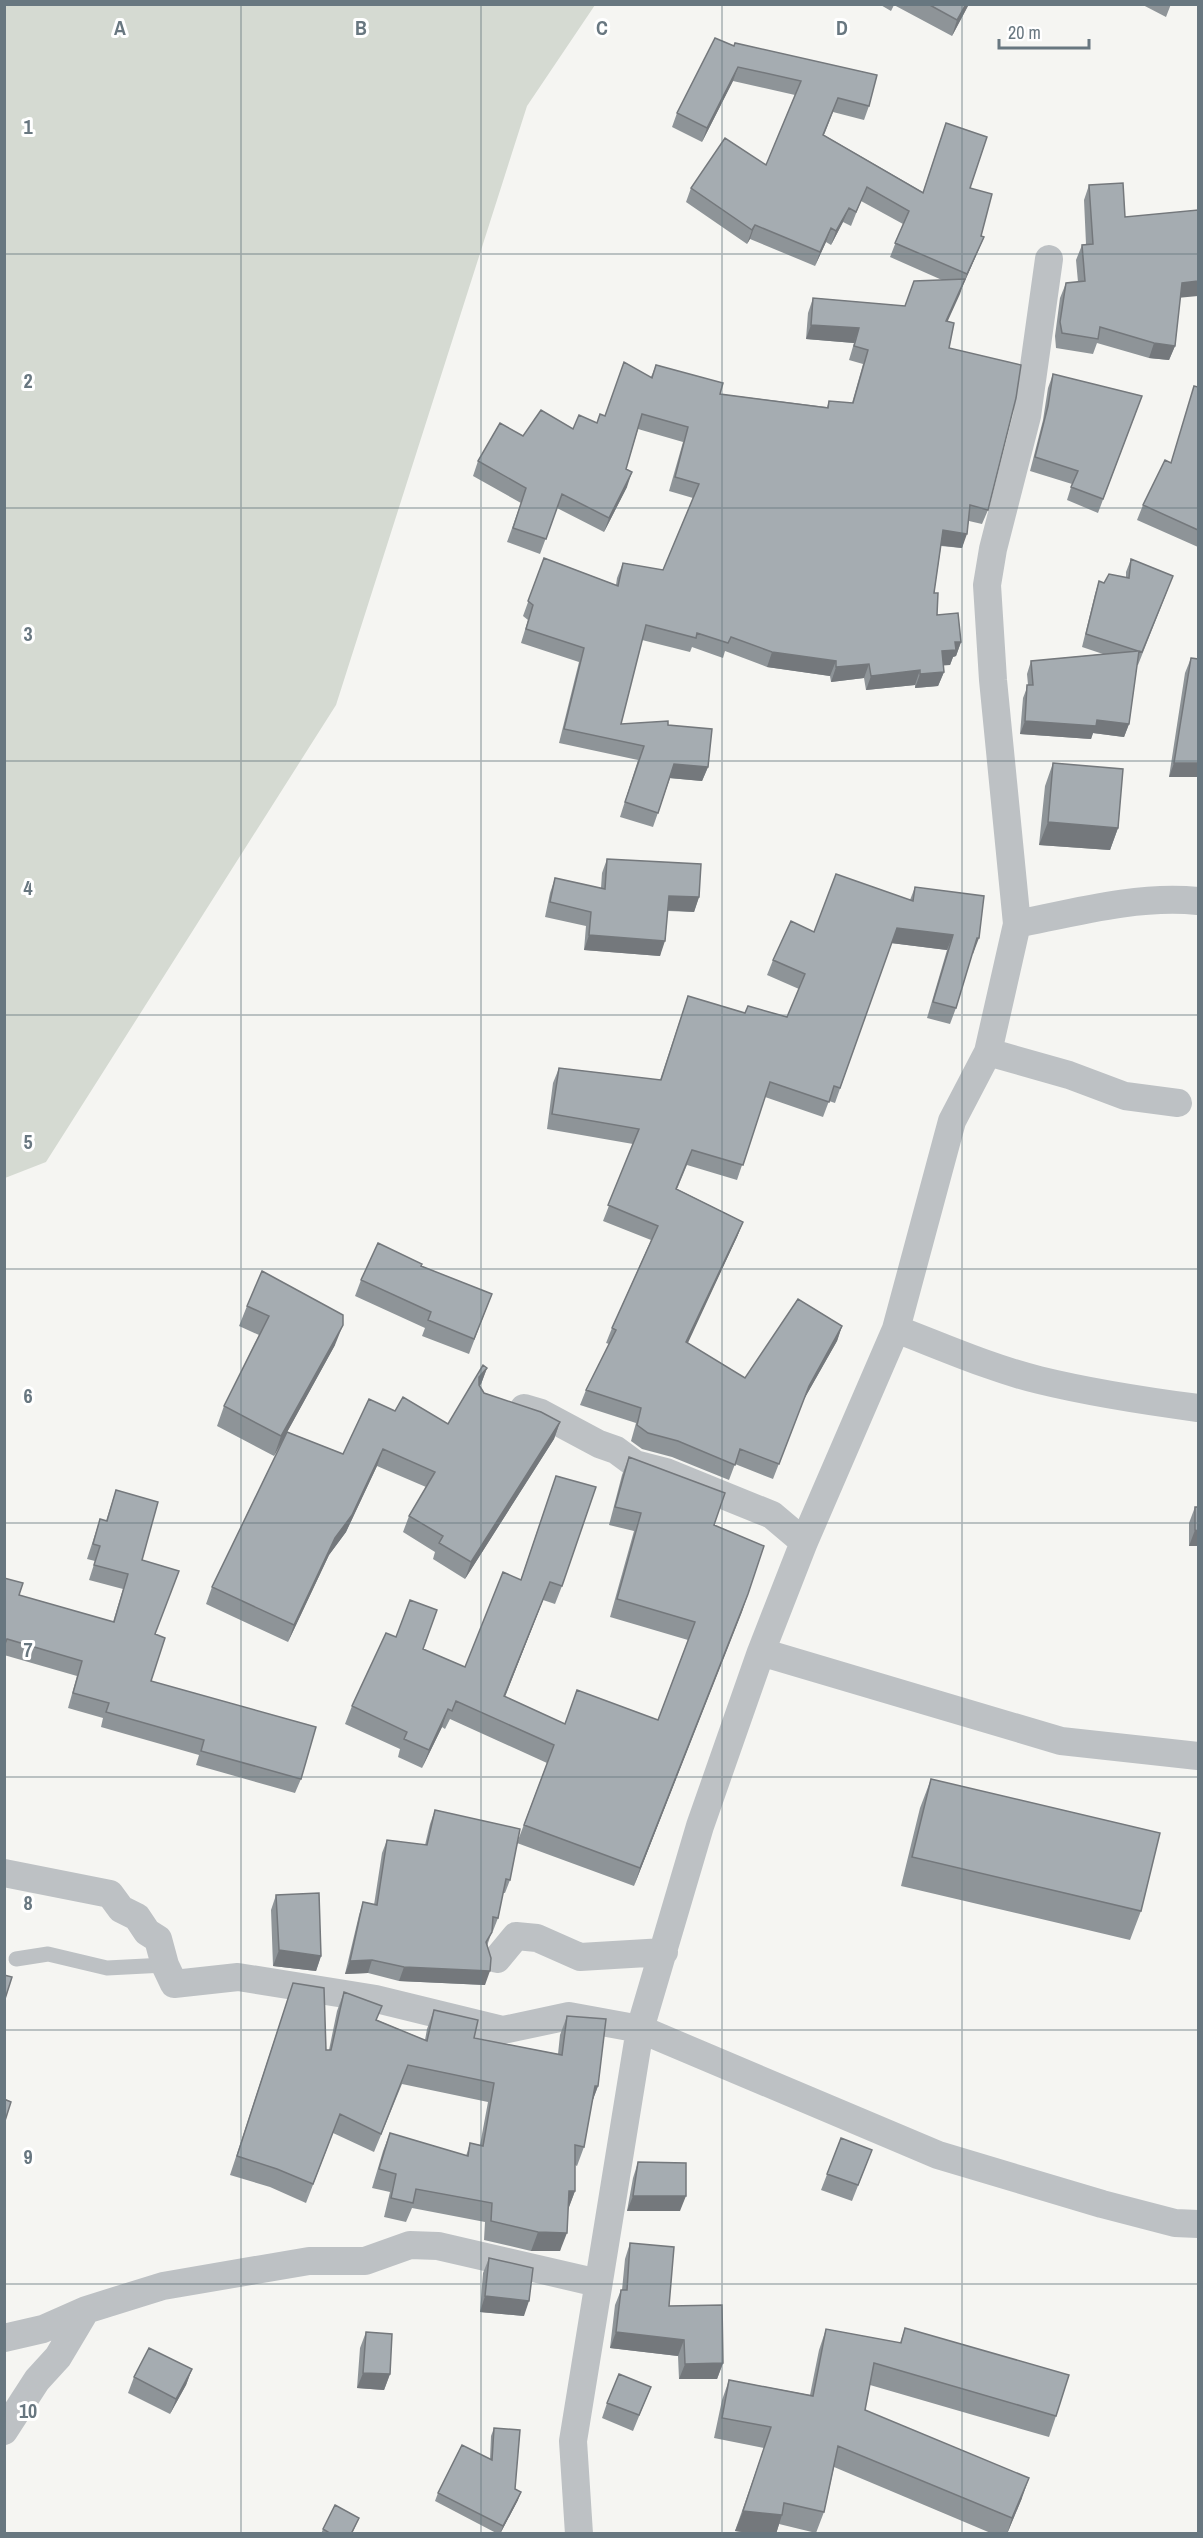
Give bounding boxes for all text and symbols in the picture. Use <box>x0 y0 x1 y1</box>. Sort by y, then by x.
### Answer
scale bar <box>999 12 1089 50</box>
text: A <box>114 14 126 41</box>
text: B <box>355 14 367 41</box>
text: C <box>596 14 608 41</box>
text: D <box>836 14 848 41</box>
text: 20 m <box>1008 20 1041 45</box>
text: 1 <box>23 113 33 140</box>
text: 2 <box>23 367 33 394</box>
text: 3 <box>23 620 33 647</box>
text: 4 <box>23 874 33 901</box>
text: 5 <box>23 1128 33 1155</box>
text: 6 <box>23 1382 33 1409</box>
text: 7 <box>23 1636 33 1663</box>
text: 8 <box>23 1889 33 1916</box>
text: 9 <box>23 2143 33 2170</box>
text: 10 <box>19 2397 37 2424</box>

